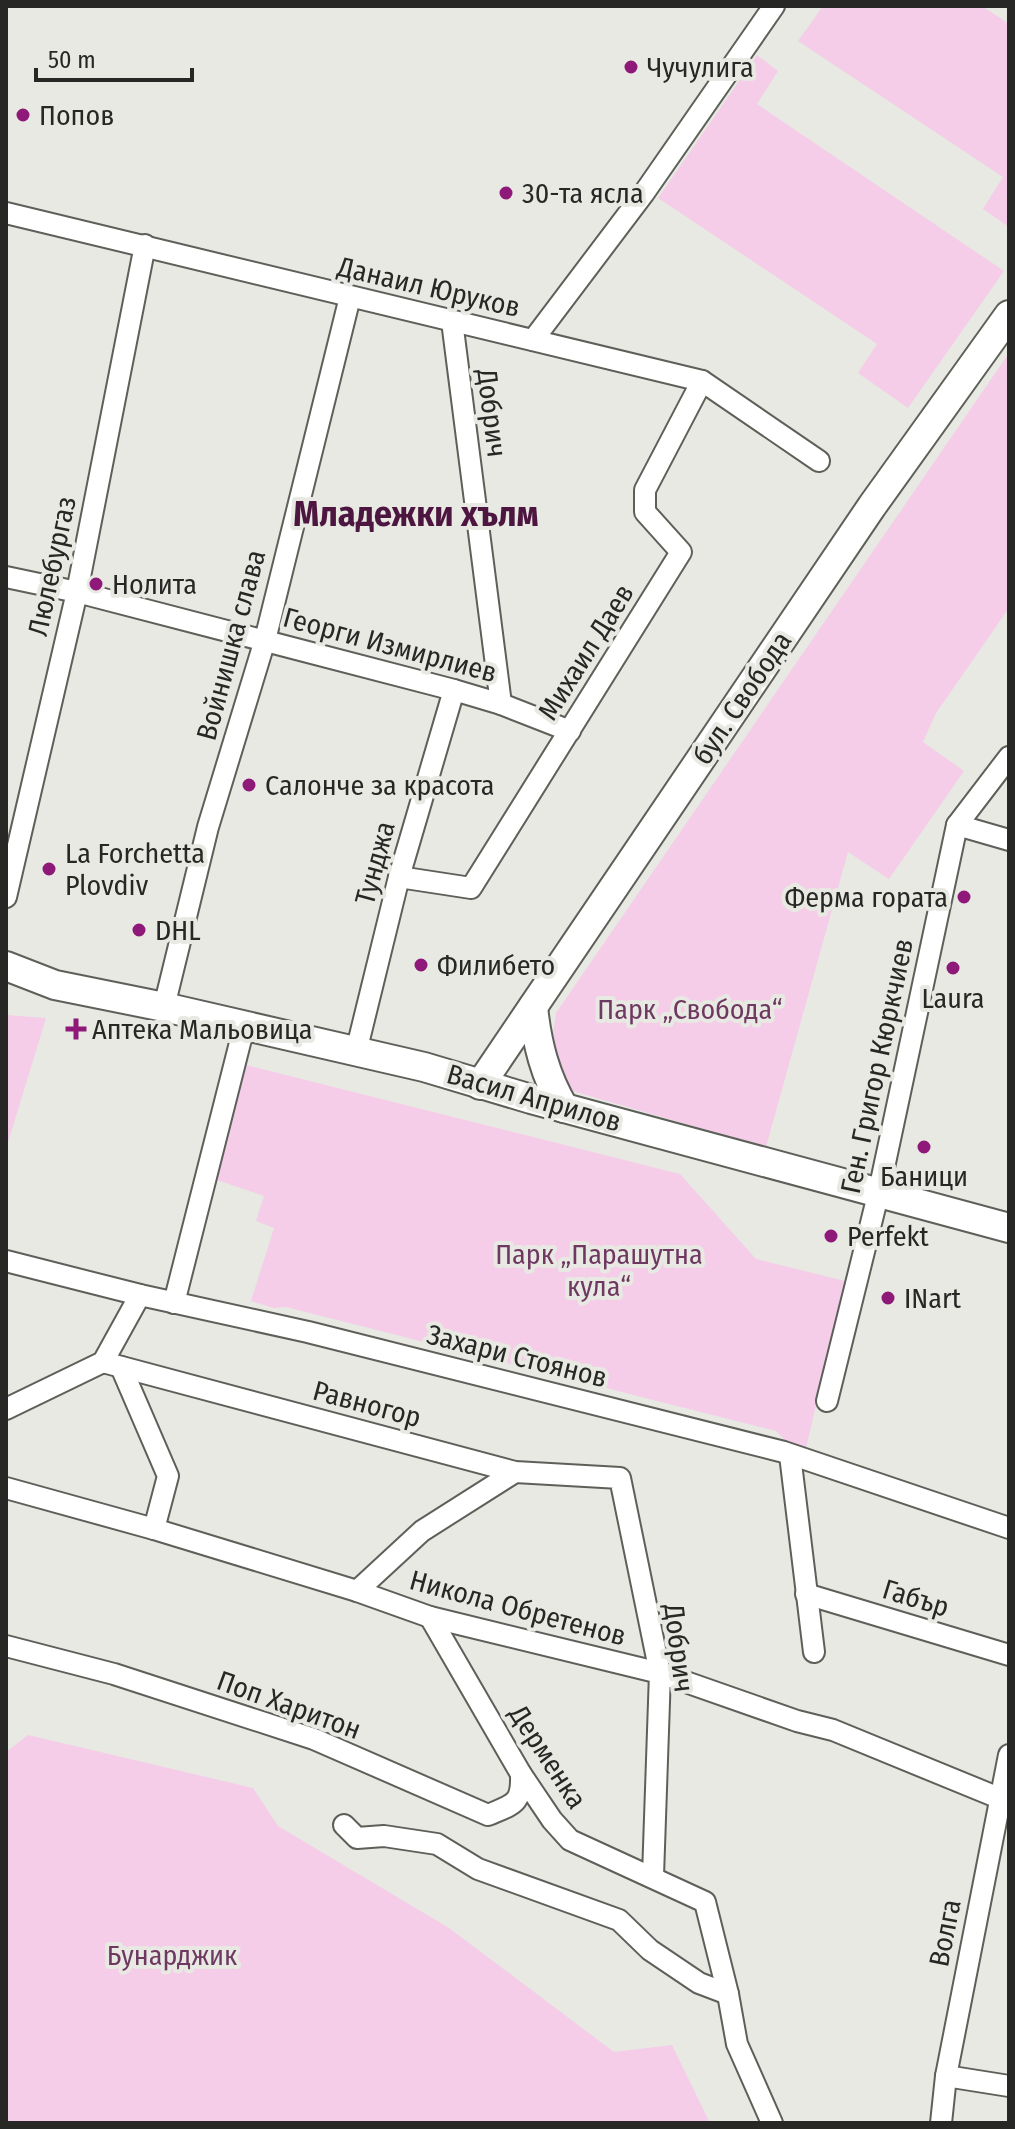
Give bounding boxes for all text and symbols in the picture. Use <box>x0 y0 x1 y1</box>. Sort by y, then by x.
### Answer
scale bar <box>36 32 192 82</box>
text: 50 m <box>48 46 96 74</box>
place label: Чучулига <box>647 51 754 84</box>
marker: Чучулига <box>622 58 640 76</box>
place label: Попов <box>39 99 114 132</box>
marker: Попов <box>14 106 32 124</box>
place label: 30-та ясла <box>522 177 644 210</box>
marker: 30-та ясла <box>497 184 515 202</box>
street label: Данаил Юруков <box>334 250 523 324</box>
street label: Добрич <box>470 366 514 459</box>
district label: Младежки хълм <box>293 492 539 536</box>
street label: Люлебургаз <box>21 493 83 639</box>
street label: Войнишка слава <box>190 546 272 744</box>
place label: Нолита <box>112 568 197 601</box>
marker: Нолита <box>87 575 105 593</box>
street label: Михаил Даев <box>531 578 641 726</box>
street label: Георги Измирлиев <box>280 601 500 689</box>
street label: бул. Свобода <box>686 625 798 771</box>
place label: Салонче за красота <box>265 769 495 802</box>
marker: Салонче за красота <box>240 776 258 794</box>
street label: Тунджа <box>348 818 402 908</box>
place label: La Forchetta Plovdiv <box>65 837 205 902</box>
marker: La Forchetta Plovdiv <box>40 860 58 878</box>
place label: Ферма гората <box>785 881 948 914</box>
marker: Ферма гората <box>955 888 973 906</box>
place label: DHL <box>155 914 201 947</box>
marker: DHL <box>130 921 148 939</box>
street label: Ген. Григор Кюркчиев <box>834 936 920 1196</box>
place label: Филибето <box>437 949 555 982</box>
marker: Филибето <box>412 956 430 974</box>
marker: Laura <box>944 959 962 977</box>
place label: Laura <box>921 982 985 1015</box>
park label: Парк „Свобода“ <box>597 993 783 1026</box>
place label: Аптека Мальовица <box>92 1013 312 1046</box>
marker: Аптека Мальовица <box>67 1020 85 1038</box>
street label: Васил Априлов <box>443 1057 625 1139</box>
marker: Баници <box>915 1138 933 1156</box>
place label: Баници <box>880 1160 968 1193</box>
place label: Perfekt <box>847 1220 930 1253</box>
marker: Perfekt <box>822 1227 840 1245</box>
park label: Парк „Парашутна кула“ <box>495 1238 703 1303</box>
place label: INart <box>904 1282 962 1315</box>
marker: INart <box>879 1289 897 1307</box>
street label: Захари Стоянов <box>423 1318 611 1394</box>
street label: Равногор <box>309 1374 425 1434</box>
street label: Никола Обретенов <box>406 1563 630 1653</box>
street label: Габър <box>879 1572 953 1624</box>
street label: Добрич <box>657 1601 701 1694</box>
street label: Поп Харитон <box>213 1664 365 1746</box>
street label: Дерменка <box>502 1698 594 1815</box>
street label: Волга <box>922 1897 968 1969</box>
park label: Бунарджик <box>107 1939 237 1972</box>

